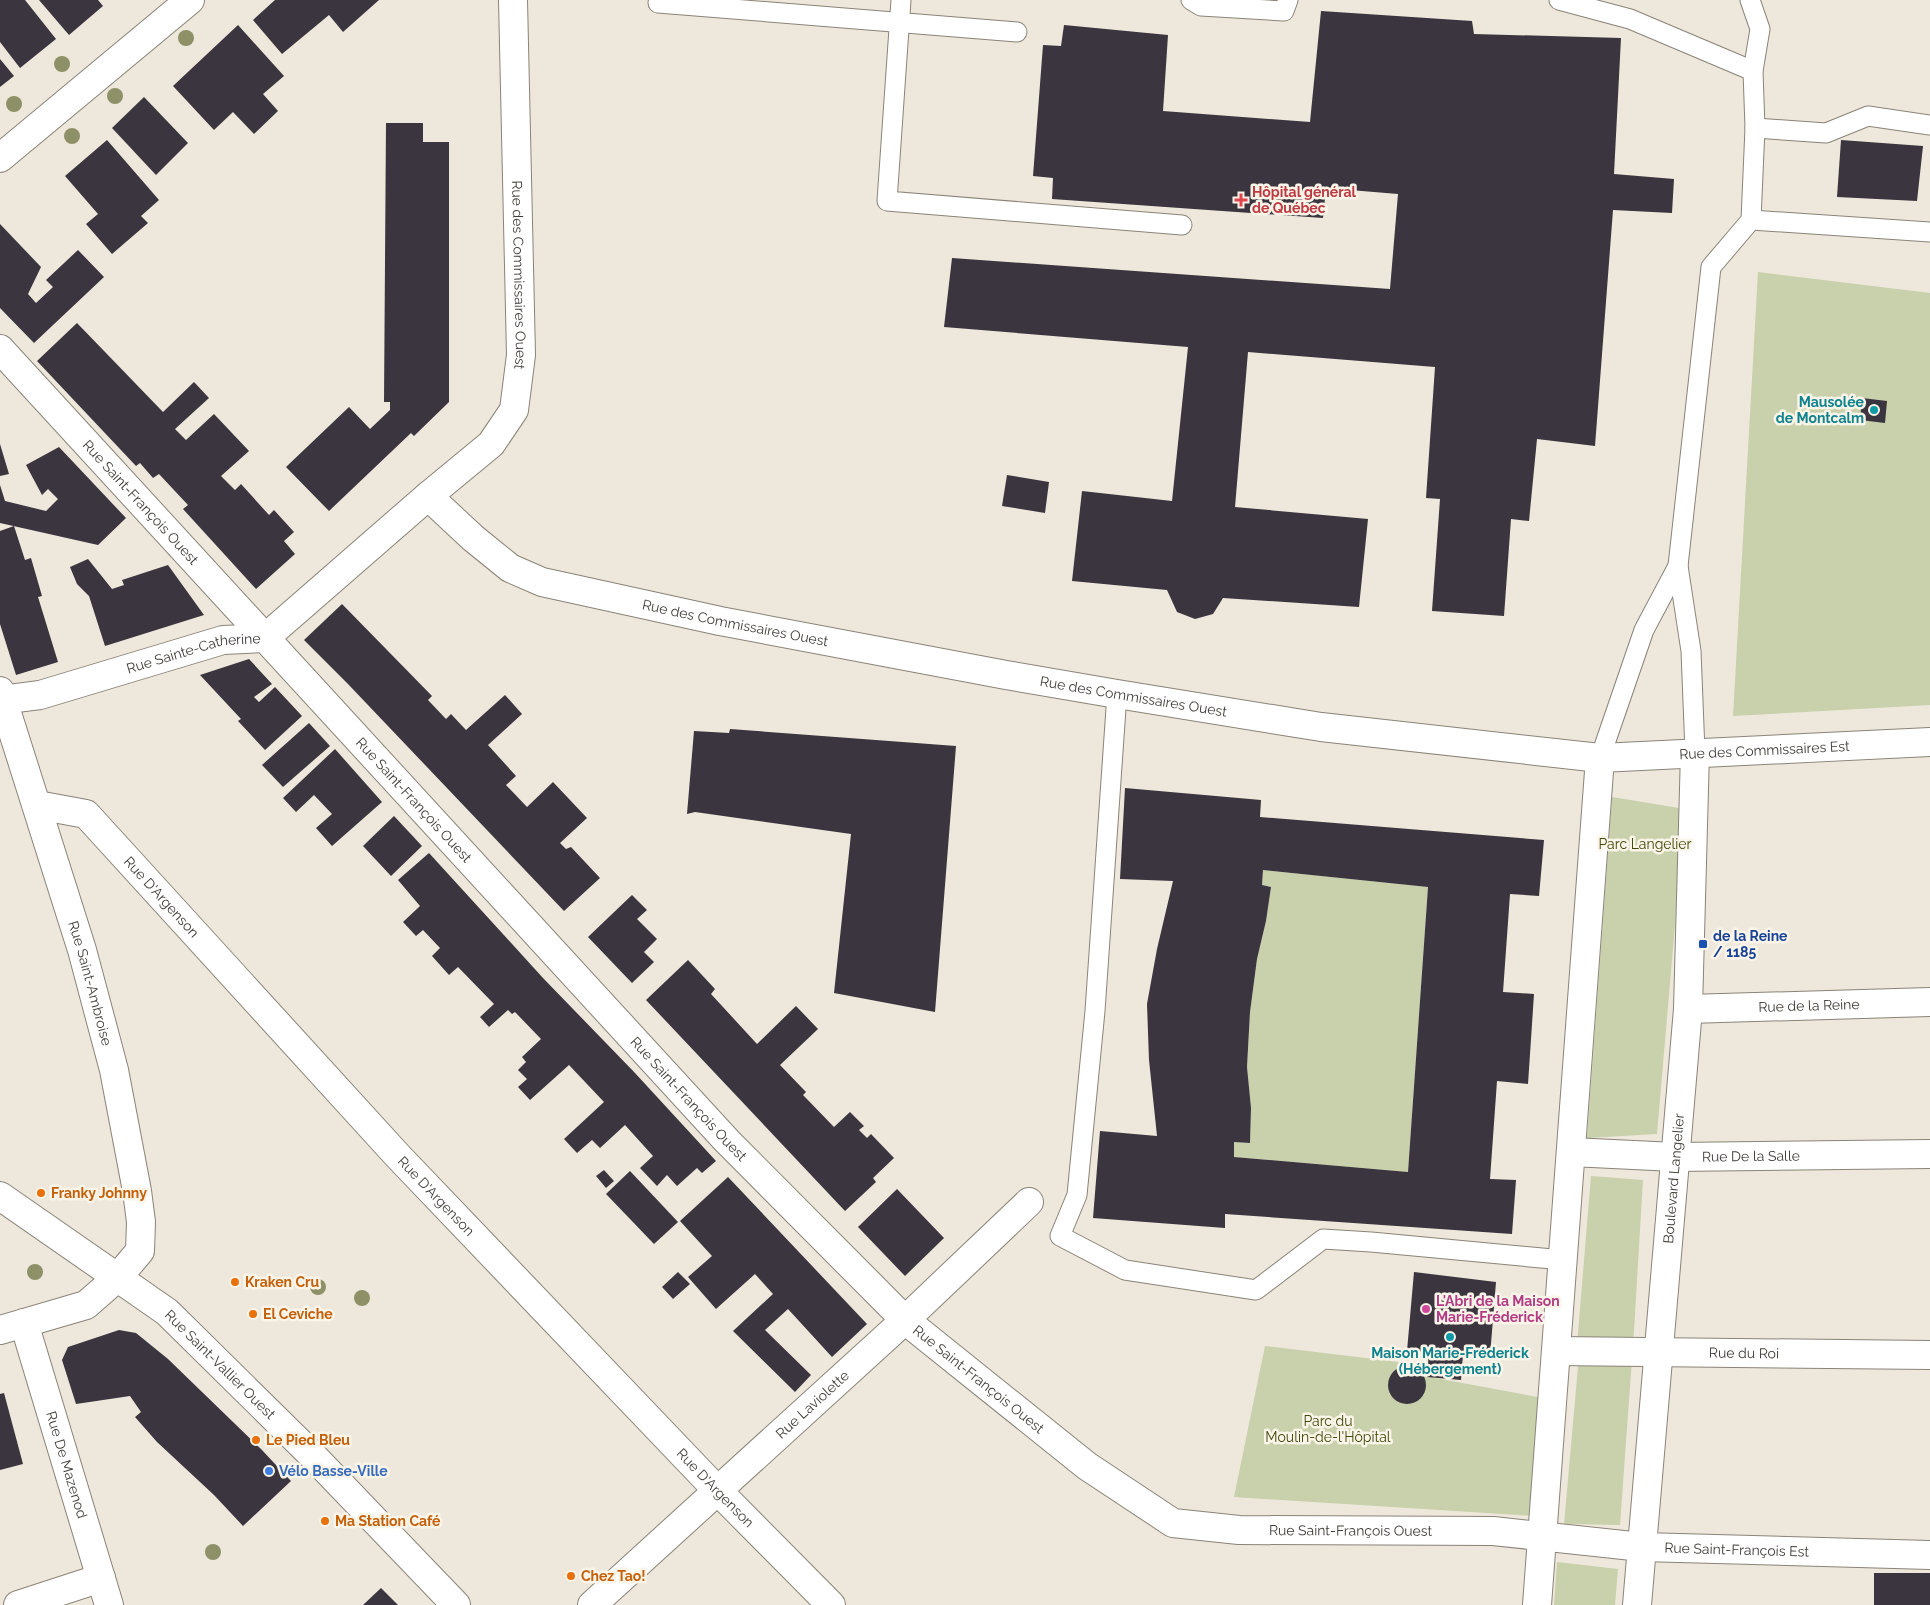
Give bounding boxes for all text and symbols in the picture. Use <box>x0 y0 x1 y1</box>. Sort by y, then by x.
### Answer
street label: Rue des Commissaires Ouest <box>509 180 529 371</box>
place label: Hôpital général de Québec <box>1252 184 1357 216</box>
marker: Hôpital général de Québec <box>1234 193 1248 207</box>
place label: Mausolée de Montcalm <box>1776 394 1865 426</box>
marker: Mausolée de Montcalm <box>1868 404 1880 416</box>
street label: Rue Saint-François Ouest <box>80 437 202 568</box>
street label: Rue des Commissaires Ouest <box>641 596 830 649</box>
street label: Rue Sainte-Catherine <box>125 630 261 677</box>
street label: Rue des Commissaires Ouest <box>1039 673 1228 720</box>
street label: Rue Saint-François Ouest <box>353 734 475 866</box>
street label: Rue des Commissaires Est <box>1679 738 1850 762</box>
park label: Parc Langelier <box>1598 836 1692 852</box>
street label: Rue D'Argenson <box>121 853 202 941</box>
street label: Rue Saint-Ambroise <box>65 919 115 1048</box>
place label: de la Reine / 1185 <box>1713 928 1788 960</box>
marker: de la Reine / 1185 <box>1697 938 1709 950</box>
street label: Rue de la Reine <box>1758 996 1860 1015</box>
street label: Rue Saint-François Ouest <box>627 1033 750 1164</box>
street label: Boulevard Langelier <box>1660 1113 1687 1244</box>
street label: Rue De la Salle <box>1702 1148 1800 1165</box>
street label: Rue D'Argenson <box>395 1153 478 1239</box>
place label: Franky Johnny <box>51 1185 147 1201</box>
marker: Franky Johnny <box>35 1187 47 1199</box>
place label: Kraken Cru <box>245 1274 319 1290</box>
marker: Kraken Cru <box>229 1276 241 1288</box>
place label: L'Abri de la Maison Marie-Fréderick <box>1436 1293 1560 1325</box>
marker: L'Abri de la Maison Marie-Fréderick <box>1420 1303 1432 1315</box>
place label: El Ceviche <box>263 1306 333 1322</box>
street label: Rue Saint-Vallier Ouest <box>162 1307 279 1422</box>
marker: El Ceviche <box>247 1308 259 1320</box>
street label: Rue Saint-François Ouest <box>910 1322 1048 1437</box>
marker: Maison Marie-Fréderick (Hébergement) <box>1444 1331 1456 1343</box>
place label: Maison Marie-Fréderick (Hébergement) <box>1371 1345 1529 1377</box>
street label: Rue du Roi <box>1709 1345 1779 1361</box>
street label: Rue Laviolette <box>773 1367 852 1442</box>
street label: Rue De Mazenod <box>43 1409 90 1520</box>
park label: Parc du Moulin-de-l'Hôpital <box>1265 1413 1391 1445</box>
place label: Le Pied Bleu <box>266 1432 350 1448</box>
marker: Le Pied Bleu <box>250 1434 262 1446</box>
street label: Rue D'Argenson <box>674 1445 757 1531</box>
place label: Vélo Basse-Ville <box>279 1463 388 1479</box>
marker: Vélo Basse-Ville <box>263 1465 275 1477</box>
place label: Ma Station Café <box>335 1513 441 1529</box>
marker: Ma Station Café <box>319 1515 331 1527</box>
street label: Rue Saint-François Ouest <box>1269 1522 1433 1539</box>
street label: Rue Saint-François Est <box>1664 1540 1810 1560</box>
place label: Chez Tao! <box>581 1568 646 1584</box>
marker: Chez Tao! <box>565 1570 577 1582</box>

